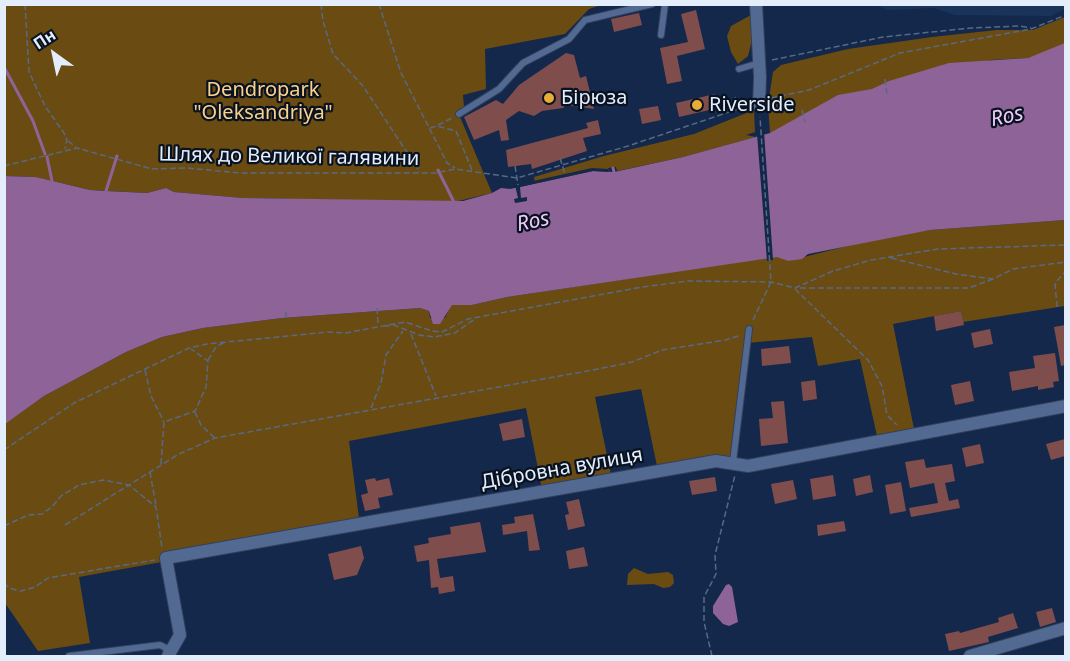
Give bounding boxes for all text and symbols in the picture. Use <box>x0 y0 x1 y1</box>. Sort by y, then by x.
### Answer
north arrow <box>24 24 84 84</box>
text: Пн <box>29 24 60 54</box>
park label: Dendropark "Oleksandriya" <box>193 78 333 125</box>
place label: Бірюза <box>561 86 627 110</box>
marker: Бірюза <box>542 91 556 105</box>
place label: Riverside <box>709 93 795 117</box>
marker: Riverside <box>690 98 704 112</box>
water label: Ros <box>988 101 1026 133</box>
street label: Шлях до Великої галявини <box>158 143 420 171</box>
water label: Ros <box>514 206 552 238</box>
street label: Дібровна вулиця <box>479 443 645 495</box>

